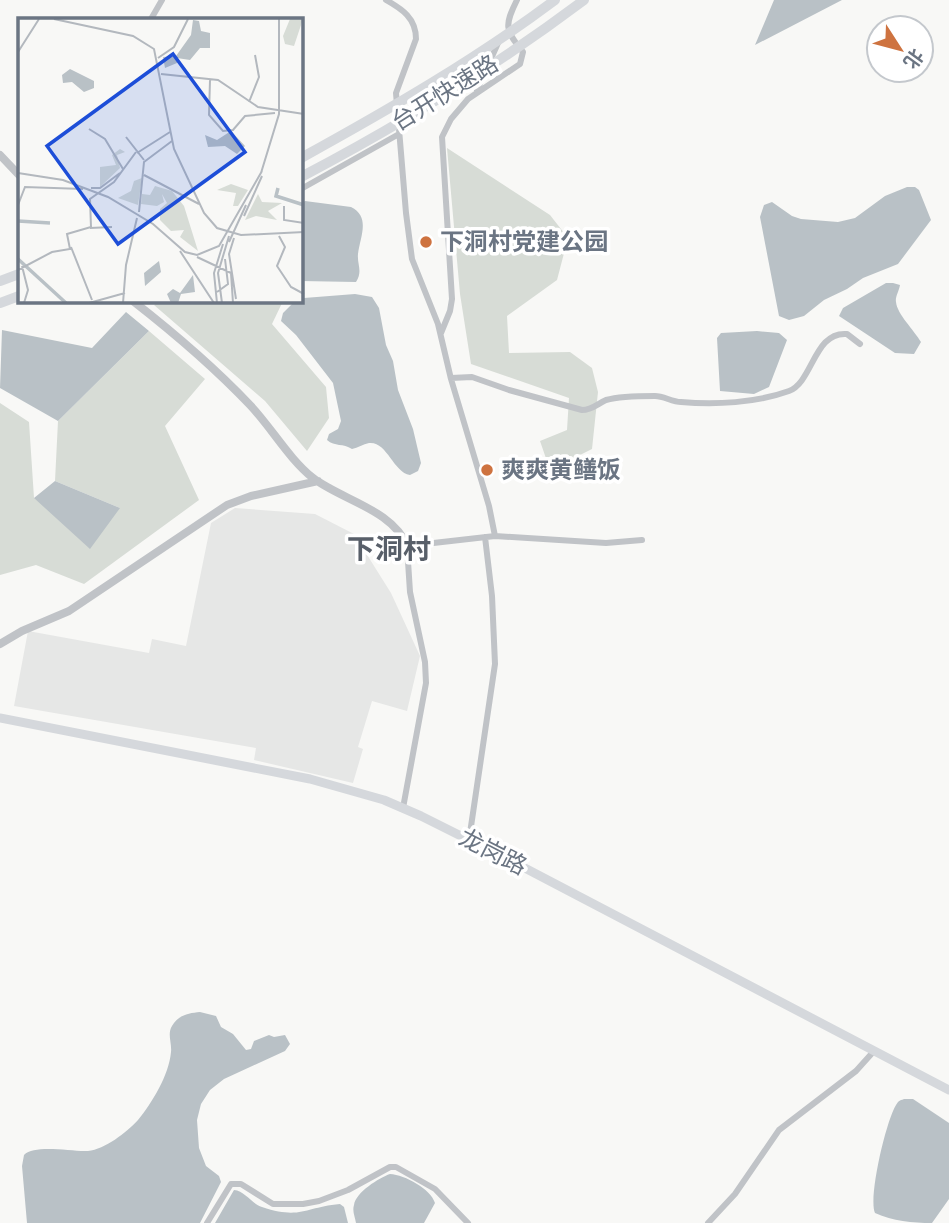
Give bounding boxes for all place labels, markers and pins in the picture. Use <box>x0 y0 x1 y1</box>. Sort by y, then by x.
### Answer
place label: 下洞村党建公园 <box>440 228 608 255</box>
marker: 下洞村党建公园 <box>418 234 434 250</box>
place label: 爽爽黄鳝饭 <box>501 456 621 483</box>
marker: 爽爽黄鳝饭 <box>479 462 495 478</box>

